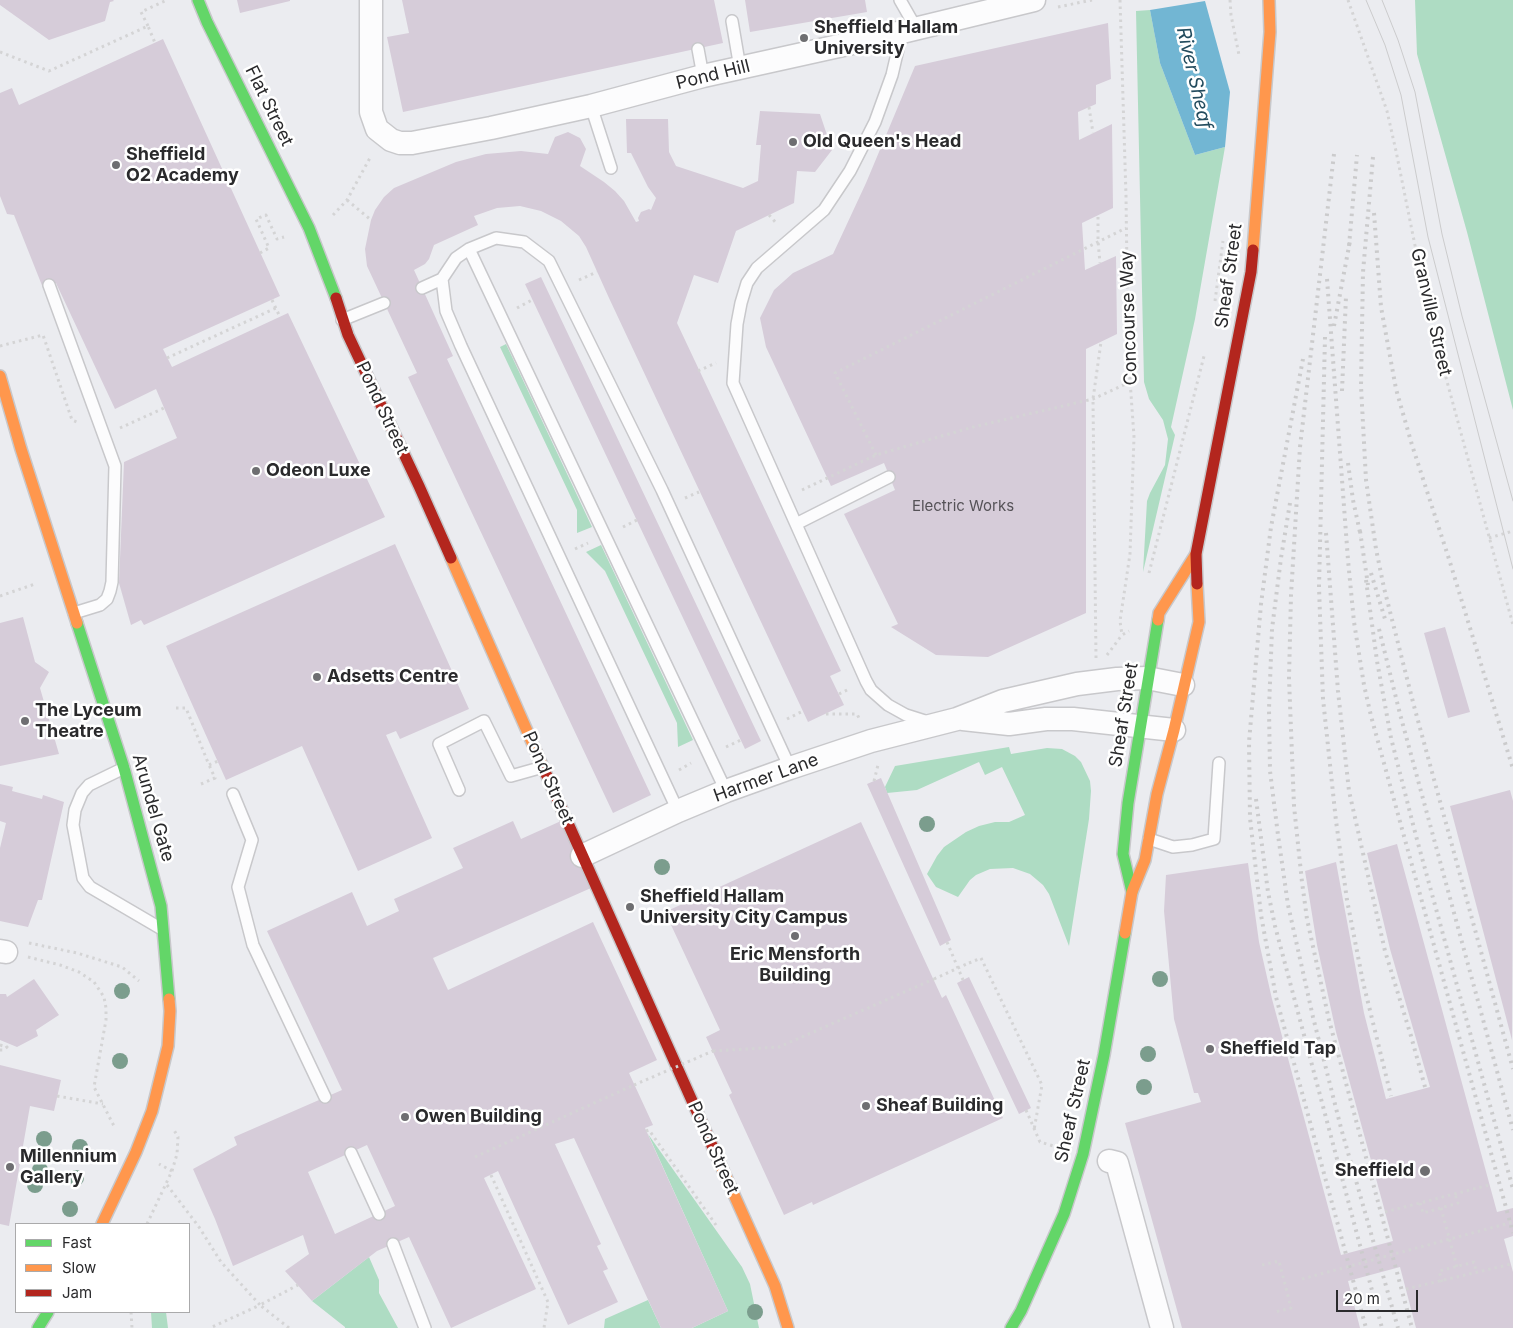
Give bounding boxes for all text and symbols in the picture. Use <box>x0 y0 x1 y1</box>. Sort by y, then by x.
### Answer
place label: Sheffield Hallam University <box>814 17 958 59</box>
water label: River Sheaf <box>1171 25 1217 131</box>
marker: Sheffield Hallam University <box>798 32 810 44</box>
street label: Pond Hill <box>674 55 752 95</box>
street label: Flat Street <box>240 62 298 150</box>
place label: Old Queen's Head <box>803 131 961 153</box>
marker: Old Queen's Head <box>787 136 799 148</box>
place label: Sheffield O2 Academy <box>126 144 239 186</box>
marker: Sheffield O2 Academy <box>110 159 122 171</box>
street label: Sheaf Street <box>1211 222 1247 330</box>
street label: Granville Street <box>1406 246 1456 378</box>
street label: Concourse Way <box>1116 250 1142 386</box>
street label: Pond Street <box>351 358 413 458</box>
place label: Odeon Luxe <box>266 460 371 482</box>
marker: Odeon Luxe <box>250 465 262 477</box>
house number: Electric Works <box>912 497 1014 515</box>
street label: Sheaf Street <box>1105 661 1143 769</box>
place label: Adsetts Centre <box>327 666 458 688</box>
marker: Adsetts Centre <box>311 671 323 683</box>
place label: The Lyceum Theatre <box>35 700 142 742</box>
marker: The Lyceum Theatre <box>19 715 31 727</box>
street label: Pond Street <box>518 728 578 828</box>
street label: Harmer Lane <box>711 749 821 807</box>
street label: Arundel Gate <box>127 752 179 864</box>
place label: Sheffield Hallam University City Campus <box>640 886 848 929</box>
marker: Sheffield Hallam University City Campus <box>624 901 636 913</box>
marker: Eric Mensforth Building <box>789 930 801 942</box>
place label: Eric Mensforth Building <box>730 944 860 986</box>
place label: Sheffield Tap <box>1220 1038 1336 1060</box>
marker: Sheffield Tap <box>1204 1043 1216 1055</box>
street label: Sheaf Street <box>1051 1057 1095 1165</box>
place label: Sheaf Building <box>876 1095 1003 1117</box>
street label: Pond Street <box>683 1098 743 1198</box>
marker: Sheaf Building <box>860 1100 872 1112</box>
place label: Owen Building <box>415 1106 542 1128</box>
marker: Owen Building <box>399 1111 411 1123</box>
place label: Millennium Gallery <box>20 1146 117 1188</box>
place label: Sheffield <box>1335 1160 1414 1182</box>
marker: Millennium Gallery <box>4 1161 16 1173</box>
marker: Sheffield <box>1418 1164 1432 1178</box>
legend <box>15 1223 190 1313</box>
text: Fast <box>62 1233 92 1252</box>
text: Slow <box>62 1258 96 1277</box>
scale bar <box>1338 1280 1420 1312</box>
text: Jam <box>62 1283 92 1302</box>
text: 20 m <box>1344 1289 1380 1308</box>

